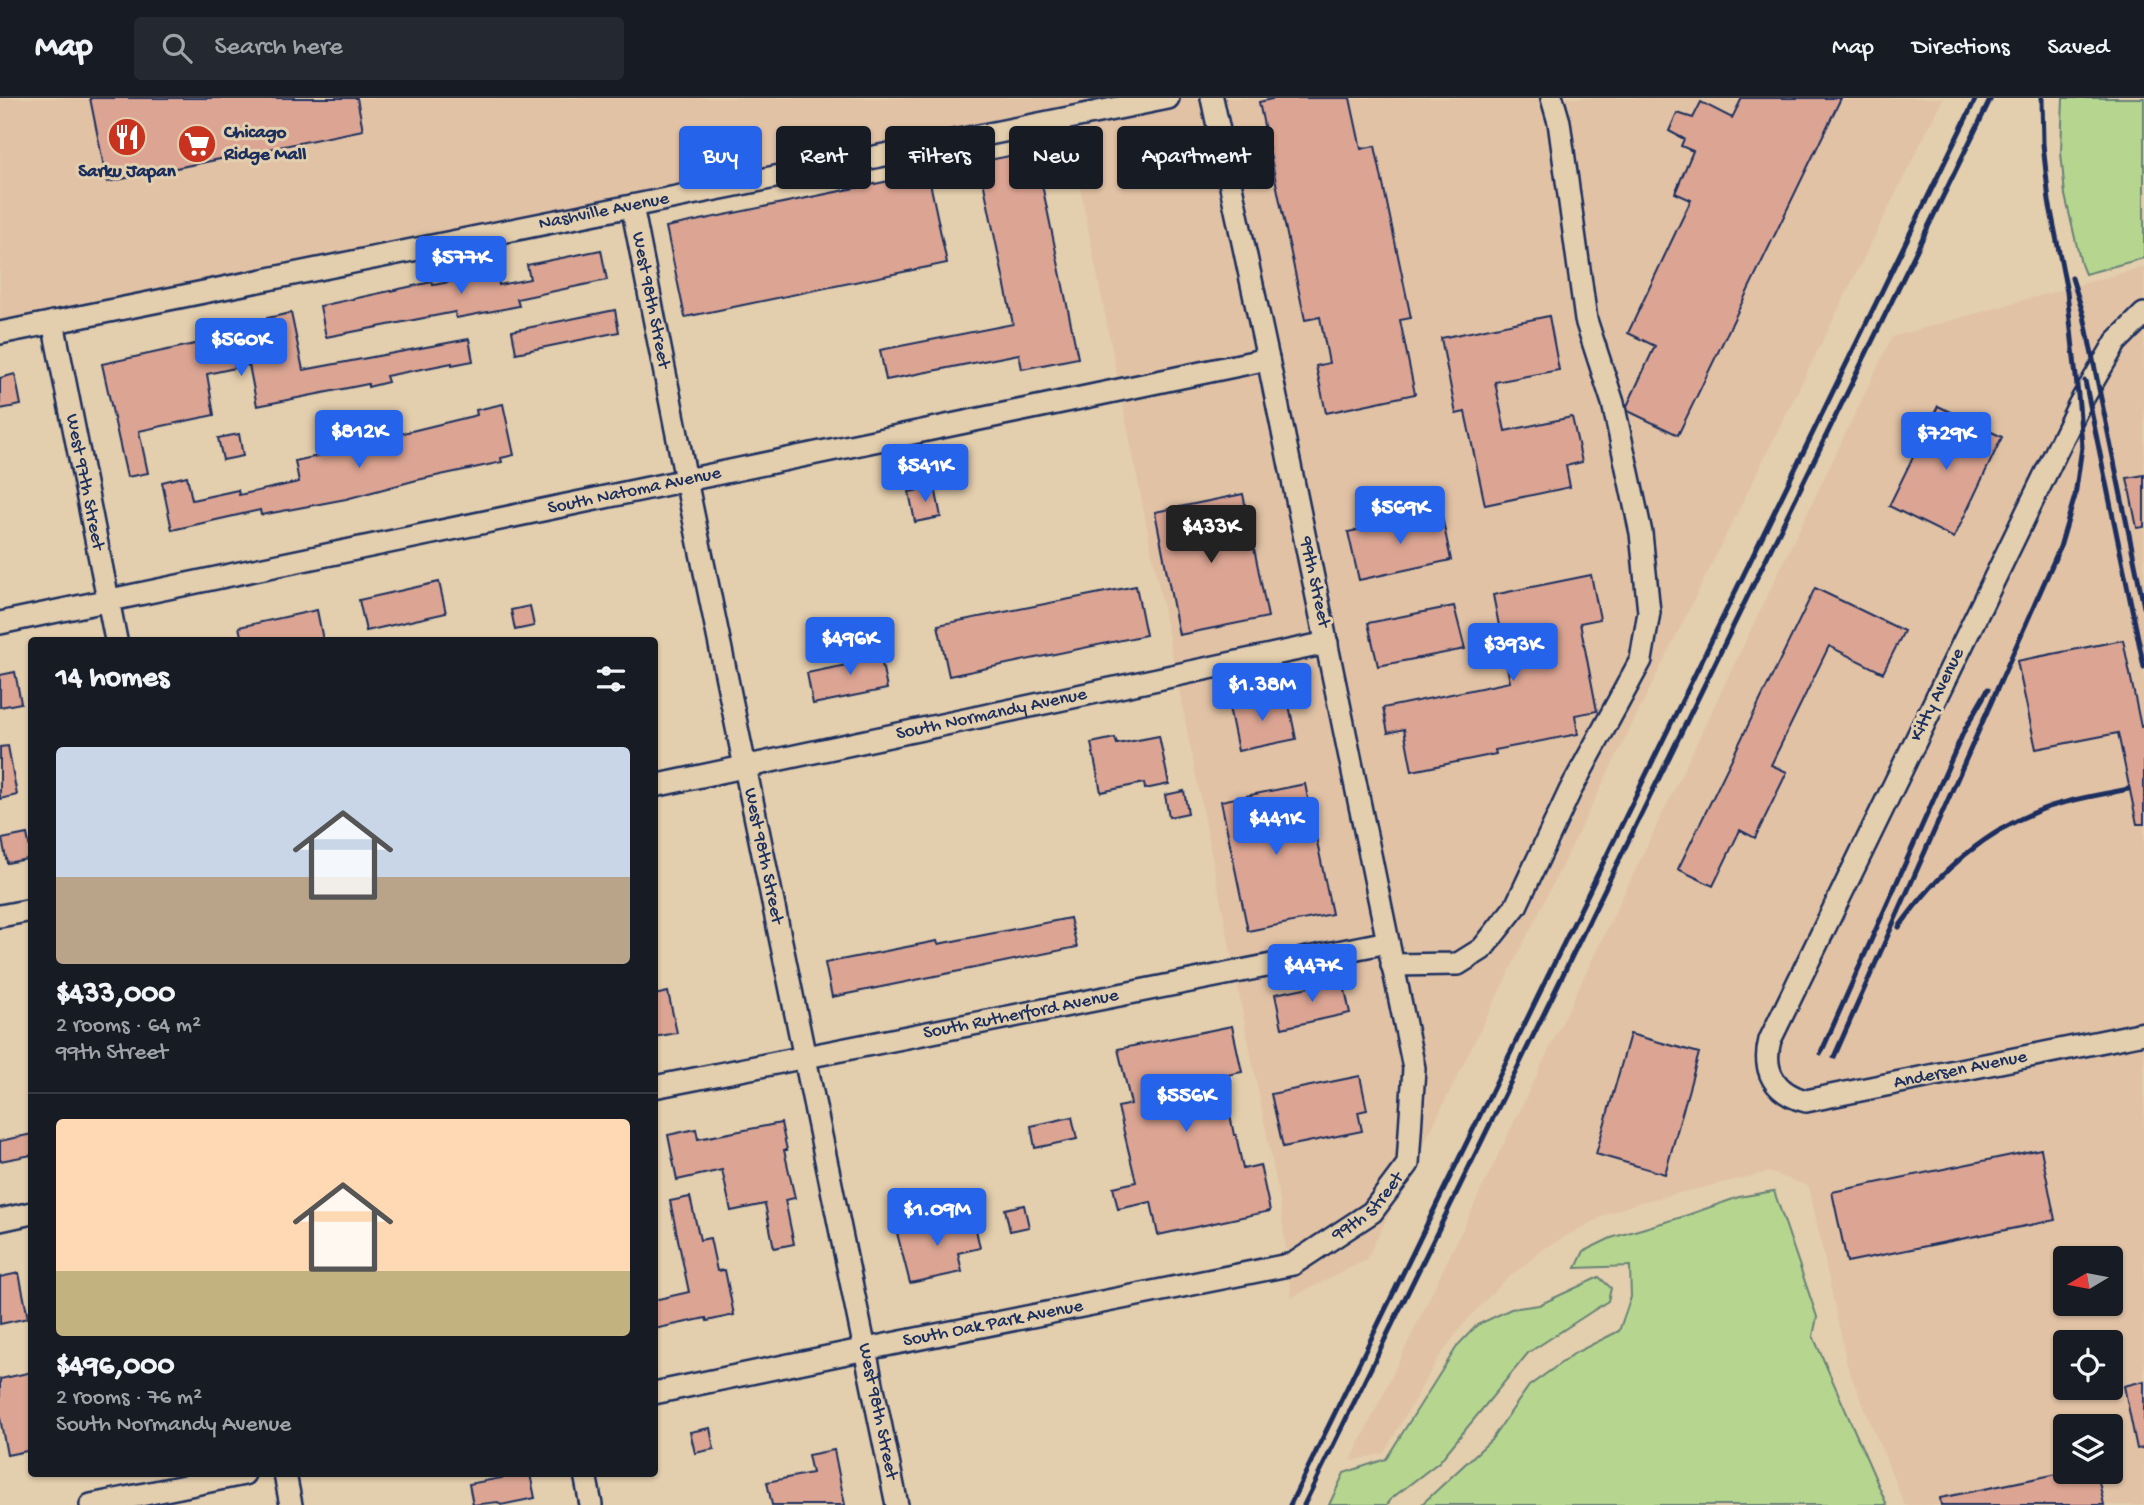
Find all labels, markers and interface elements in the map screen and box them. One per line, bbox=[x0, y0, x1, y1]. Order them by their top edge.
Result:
search box bbox=[134, 17, 624, 80]
text: Map bbox=[35, 29, 92, 67]
icon: search bbox=[158, 29, 196, 67]
text: Search here bbox=[214, 33, 343, 64]
text: Map bbox=[1832, 34, 1874, 63]
text: Directions bbox=[1912, 34, 2010, 63]
text: Saved bbox=[2048, 34, 2109, 63]
restaurant icon: Sarku Japan bbox=[106, 116, 148, 158]
place label: Chicago Ridge Mall bbox=[223, 122, 306, 167]
supermarket icon: Chicago Ridge Mall bbox=[176, 123, 218, 165]
chip: Buy bbox=[679, 126, 762, 189]
chip: Rent bbox=[776, 126, 871, 189]
chip: Filters bbox=[885, 126, 995, 189]
chip: New bbox=[1009, 126, 1103, 189]
chip: Apartment bbox=[1117, 126, 1274, 189]
place label: Sarku Japan bbox=[78, 161, 177, 184]
street label: Nashville Avenue bbox=[537, 187, 671, 236]
street label: West 98th Street bbox=[626, 230, 676, 372]
pin: $577K bbox=[412, 236, 510, 296]
text: $577K bbox=[431, 245, 491, 272]
pin: $560K bbox=[192, 318, 290, 378]
text: $560K bbox=[211, 327, 271, 354]
pin: $812K bbox=[310, 410, 408, 470]
street label: West 97th Street bbox=[60, 412, 110, 554]
pin: $729K bbox=[1897, 412, 1995, 472]
text: $812K bbox=[331, 419, 387, 446]
text: $729K bbox=[1917, 421, 1975, 448]
pin: $541K bbox=[876, 444, 974, 504]
text: $541K bbox=[897, 453, 953, 480]
street label: South Natoma Avenue bbox=[546, 462, 723, 520]
pin: $569K bbox=[1351, 486, 1449, 546]
text: $569K bbox=[1371, 495, 1429, 522]
pin: $433K bbox=[1162, 505, 1260, 565]
text: $433K bbox=[1182, 514, 1240, 541]
street label: 99th Street bbox=[1293, 534, 1335, 632]
pin: $496K bbox=[801, 618, 899, 677]
pin: $393K bbox=[1464, 624, 1562, 683]
text: $496K bbox=[821, 626, 879, 653]
text: $393K bbox=[1484, 632, 1542, 659]
street label: Kitty Avenue bbox=[1906, 644, 1971, 745]
icon: filters bbox=[592, 660, 630, 698]
text: 14 homes bbox=[56, 662, 169, 697]
pin: $1.38M bbox=[1205, 664, 1319, 723]
text: $1.38M bbox=[1228, 672, 1296, 699]
street label: South Normandy Avenue bbox=[894, 683, 1089, 746]
street label: West 98th Street bbox=[738, 786, 789, 928]
icon: home bbox=[280, 792, 406, 918]
pin: $441K bbox=[1227, 798, 1325, 857]
text: $441K bbox=[1249, 806, 1303, 833]
pin: $447K bbox=[1263, 944, 1361, 1004]
text: $447K bbox=[1284, 953, 1340, 980]
text: $433,000 bbox=[56, 978, 175, 1013]
street label: South Rutherford Avenue bbox=[921, 984, 1121, 1045]
text: 2 rooms · 64 m² bbox=[56, 1013, 201, 1040]
text: 99th Street bbox=[56, 1040, 168, 1067]
street label: Andersen Avenue bbox=[1892, 1045, 2029, 1095]
pin: $556K bbox=[1137, 1074, 1235, 1134]
text: $556K bbox=[1157, 1083, 1215, 1110]
icon: home bbox=[280, 1164, 406, 1290]
street label: 99th Street bbox=[1327, 1166, 1411, 1247]
pin: $1.09M bbox=[880, 1188, 994, 1248]
text: $1.09M bbox=[903, 1197, 971, 1224]
north arrow bbox=[2053, 1246, 2123, 1316]
map controls bbox=[2053, 1246, 2123, 1484]
street label: South Oak Park Avenue bbox=[901, 1295, 1085, 1353]
button: locate bbox=[2053, 1330, 2123, 1400]
street label: West 98th Street bbox=[852, 1341, 903, 1483]
text: $496,000 bbox=[56, 1350, 174, 1385]
text: 2 rooms · 76 m² bbox=[56, 1385, 202, 1412]
text: South Normandy Avenue bbox=[56, 1412, 291, 1439]
button: layers bbox=[2053, 1414, 2123, 1484]

